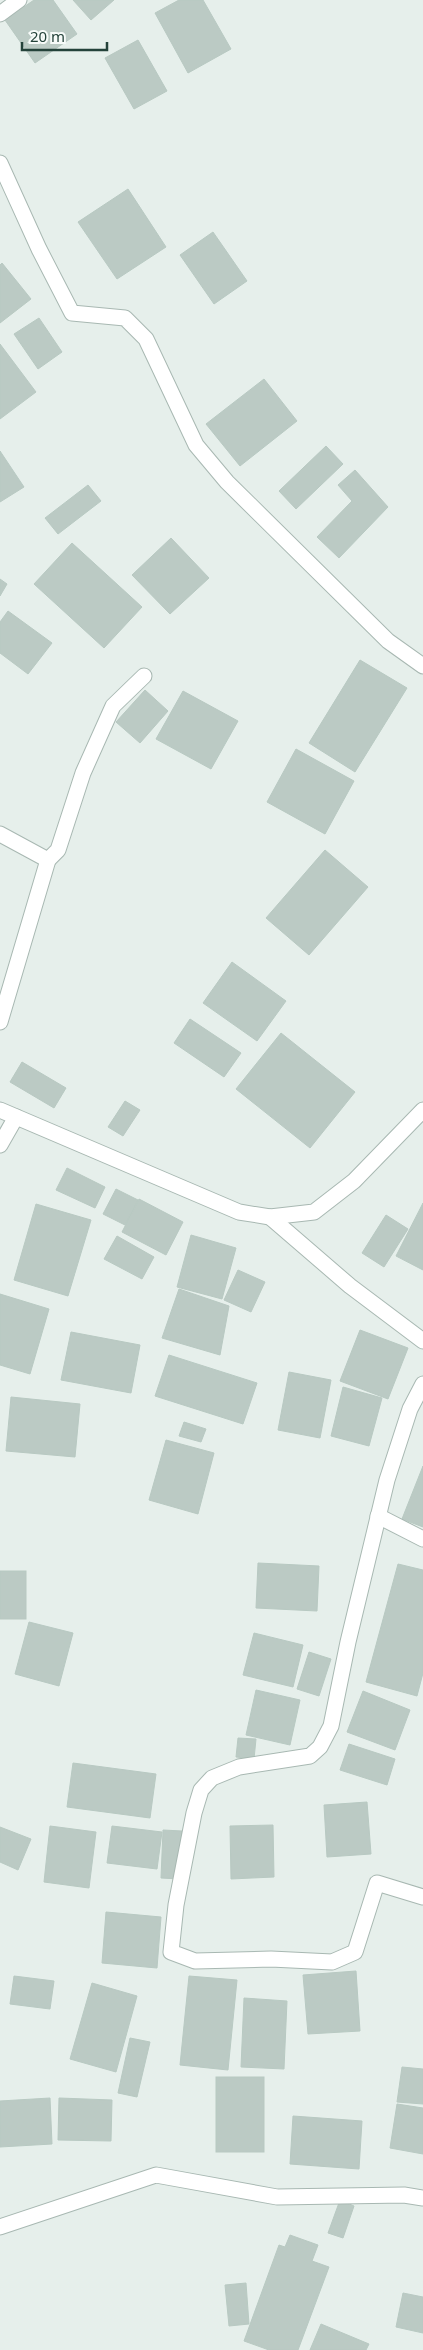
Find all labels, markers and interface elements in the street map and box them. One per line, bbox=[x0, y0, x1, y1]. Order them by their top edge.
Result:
scale bar bbox=[22, 20, 108, 52]
text: 20 m bbox=[30, 26, 65, 46]

